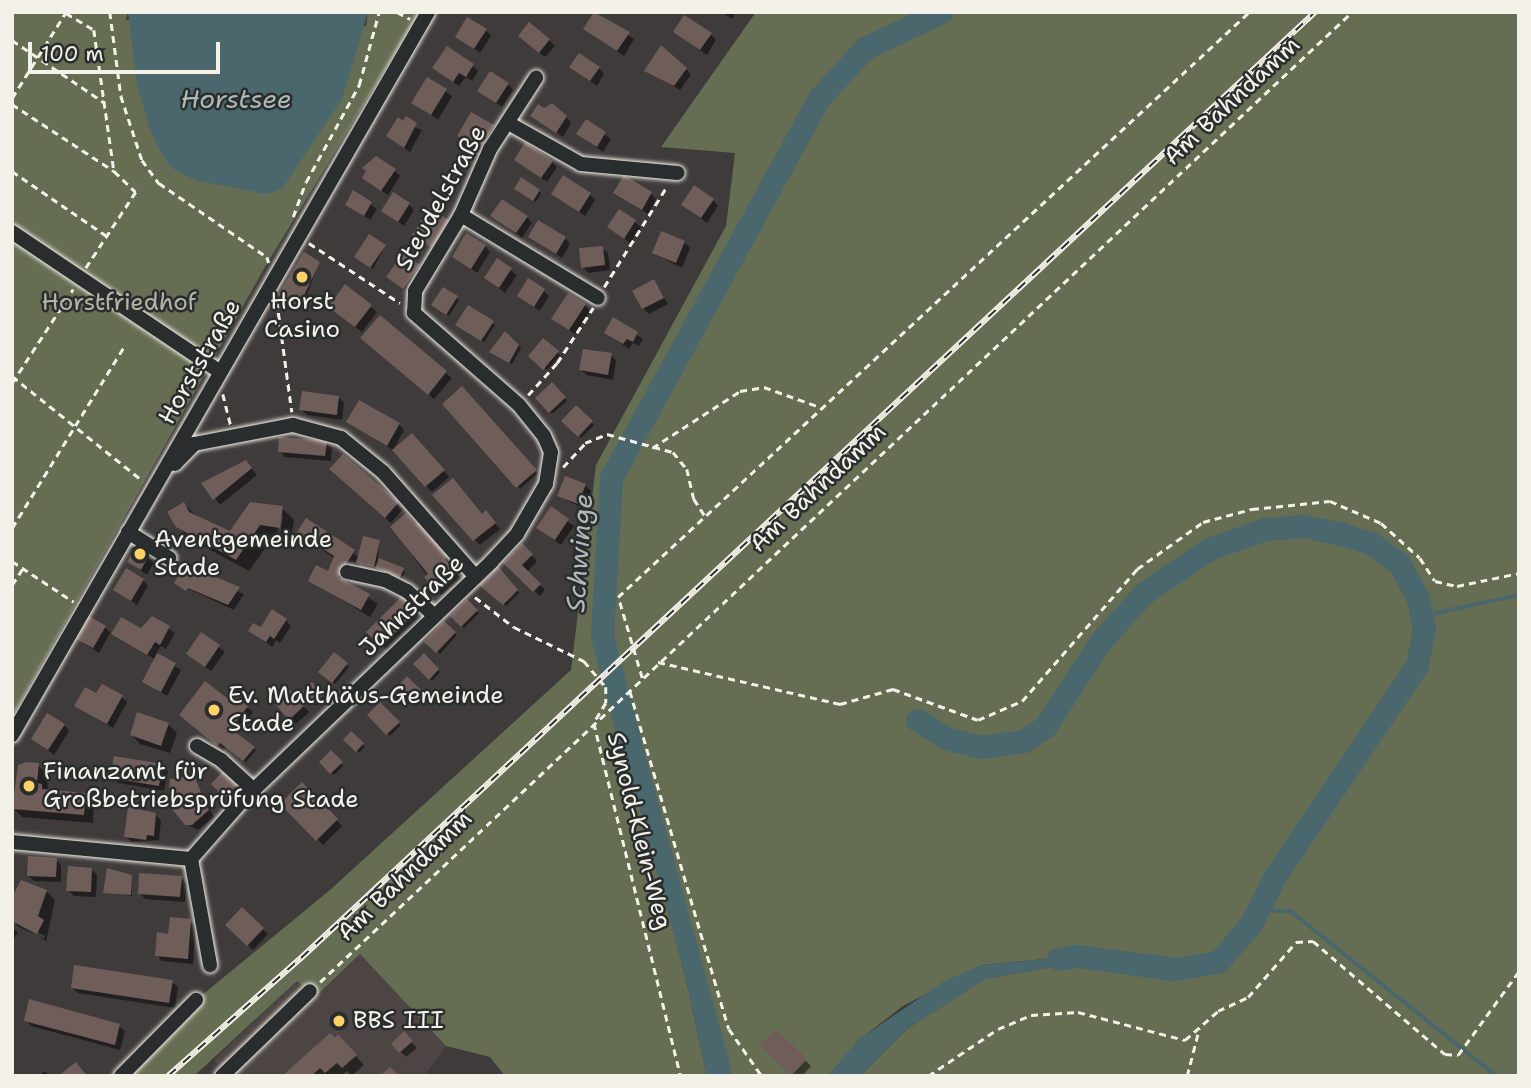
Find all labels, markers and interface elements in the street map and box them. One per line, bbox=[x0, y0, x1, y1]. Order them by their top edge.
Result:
scale bar bbox=[32, 28, 224, 72]
street label: Am Bahndamm bbox=[1158, 31, 1306, 171]
text: 100 m bbox=[41, 40, 104, 68]
water label: Horstsee bbox=[180, 83, 292, 115]
street label: Steudelstraße bbox=[389, 120, 493, 276]
marker: Horst Casino bbox=[294, 269, 310, 285]
place label: Horst Casino bbox=[264, 288, 340, 344]
park label: Horstfriedhof bbox=[41, 289, 197, 317]
street label: Horststraße bbox=[153, 294, 247, 430]
street label: Am Bahndamm bbox=[744, 418, 892, 558]
water label: Schwinge bbox=[559, 493, 599, 613]
place label: Aventgemeinde Stade bbox=[154, 526, 332, 582]
marker: Aventgemeinde Stade bbox=[132, 546, 148, 562]
street label: Jahnstraße bbox=[354, 549, 470, 663]
place label: Ev. Matthäus-Gemeinde Stade bbox=[228, 682, 504, 738]
marker: Ev. Matthäus-Gemeinde Stade bbox=[206, 702, 222, 718]
street label: Synold-Klein-Weg bbox=[601, 729, 677, 933]
place label: Finanzamt für Großbetriebsprüfung Stade bbox=[43, 758, 359, 814]
marker: Finanzamt für Großbetriebsprüfung Stade bbox=[21, 778, 37, 794]
street label: Am Bahndamm bbox=[332, 805, 478, 947]
place label: BBS III bbox=[353, 1007, 444, 1035]
marker: BBS III bbox=[331, 1013, 347, 1029]

